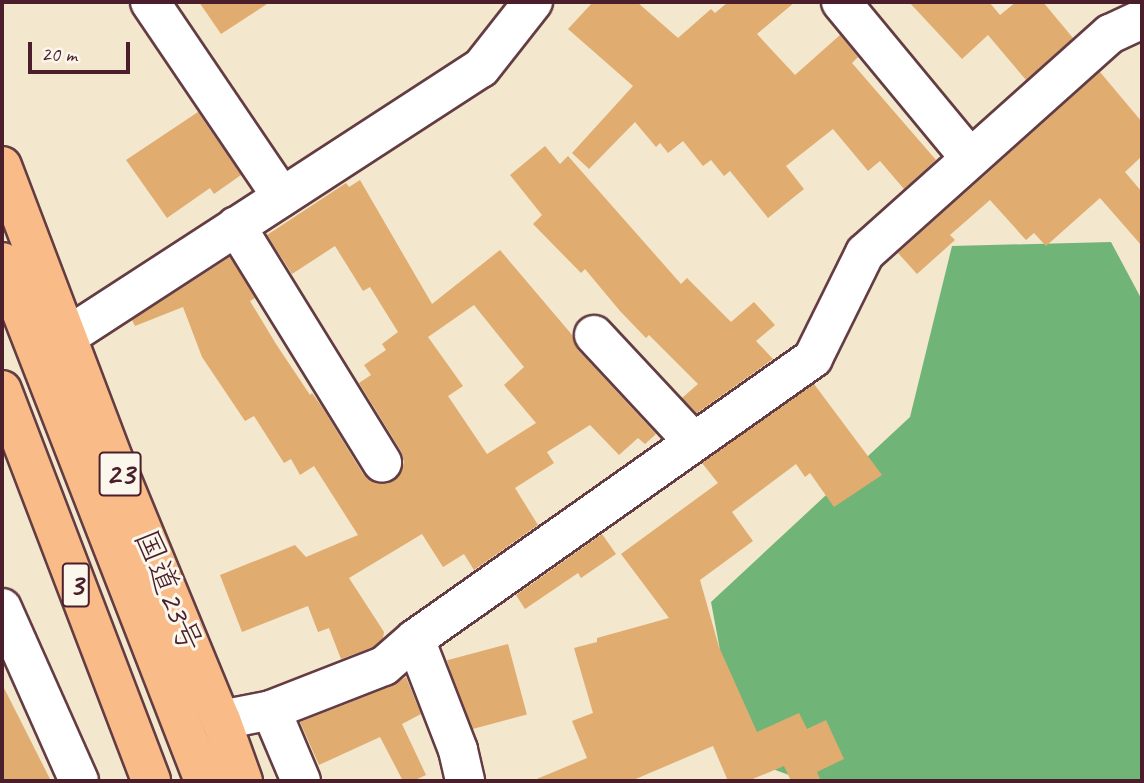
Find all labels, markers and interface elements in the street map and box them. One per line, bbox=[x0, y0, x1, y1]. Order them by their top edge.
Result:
scale bar bbox=[32, 28, 133, 72]
text: 20 m bbox=[41, 41, 77, 67]
road number: 23 bbox=[97, 446, 143, 502]
street label: 国道23号 bbox=[126, 524, 210, 658]
road number: 3 bbox=[60, 556, 92, 614]

